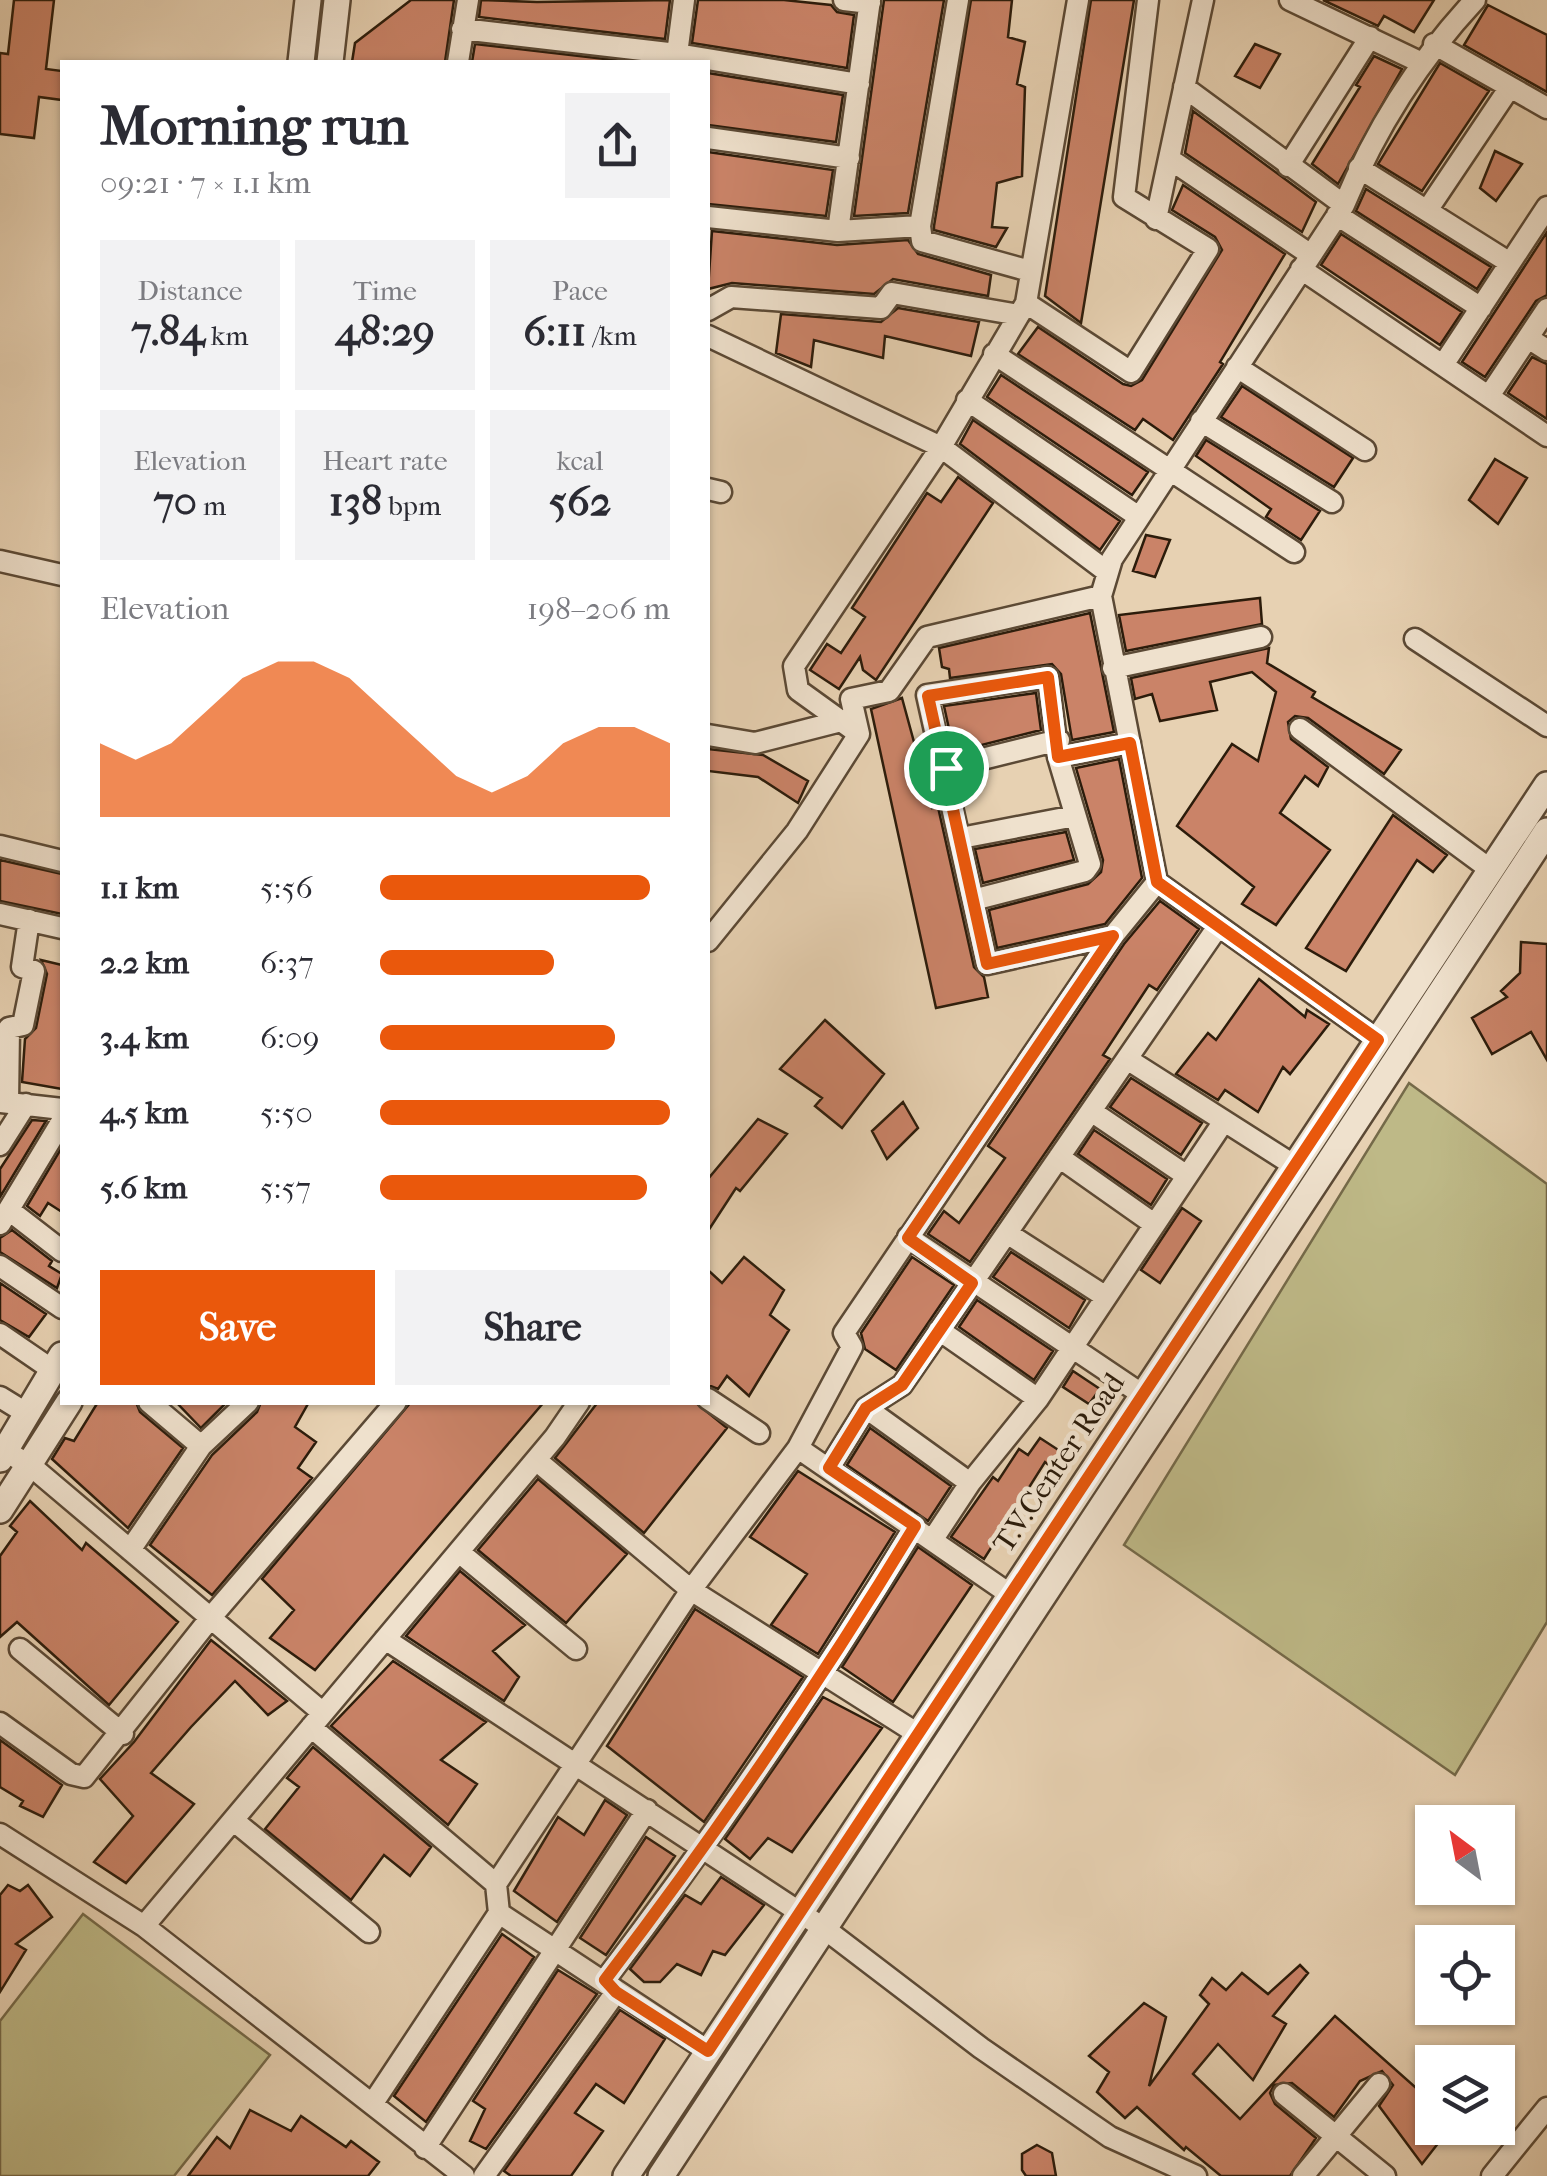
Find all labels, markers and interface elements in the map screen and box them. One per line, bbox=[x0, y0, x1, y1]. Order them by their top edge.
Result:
button: share bbox=[565, 93, 670, 198]
text: Morning run bbox=[100, 94, 408, 158]
text: 09:21 · 7 × 1.1 km bbox=[100, 164, 311, 201]
text: Distance bbox=[137, 274, 243, 307]
text: Time bbox=[353, 274, 417, 307]
text: Pace bbox=[552, 274, 608, 307]
text: 7.84 bbox=[131, 307, 205, 356]
text: 48:29 bbox=[335, 307, 435, 356]
text: 6:11 bbox=[523, 307, 586, 356]
text: km bbox=[205, 319, 249, 352]
text: /km bbox=[586, 319, 637, 352]
text: Elevation bbox=[133, 444, 247, 477]
text: Heart rate bbox=[322, 444, 448, 477]
text: kcal bbox=[556, 444, 604, 477]
text: 70 bbox=[154, 477, 197, 526]
text: 138 bbox=[329, 477, 382, 526]
text: 562 bbox=[549, 477, 611, 526]
text: m bbox=[197, 489, 226, 522]
text: bpm bbox=[382, 489, 441, 522]
text: Elevation bbox=[100, 590, 229, 627]
text: 198–206 m bbox=[527, 590, 670, 627]
pin bbox=[904, 726, 989, 811]
icon: arrive bbox=[919, 741, 974, 796]
text: 1.1 km bbox=[100, 869, 179, 906]
text: 5:56 bbox=[260, 869, 313, 906]
text: 2.2 km bbox=[100, 944, 189, 981]
text: 6:37 bbox=[260, 944, 314, 981]
text: 3.4 km bbox=[100, 1019, 189, 1056]
text: 6:09 bbox=[260, 1019, 320, 1056]
text: 4.5 km bbox=[100, 1094, 188, 1131]
text: 5:50 bbox=[260, 1094, 313, 1131]
text: 5.6 km bbox=[100, 1169, 187, 1206]
text: 5:57 bbox=[260, 1169, 311, 1206]
button: Save bbox=[100, 1270, 375, 1385]
button: Share bbox=[395, 1270, 670, 1385]
street label: T.V.Center Road bbox=[986, 1366, 1132, 1559]
north arrow bbox=[1415, 1805, 1515, 1905]
map controls bbox=[1415, 1805, 1515, 2145]
button: locate bbox=[1415, 1925, 1515, 2025]
button: layers bbox=[1415, 2045, 1515, 2145]

